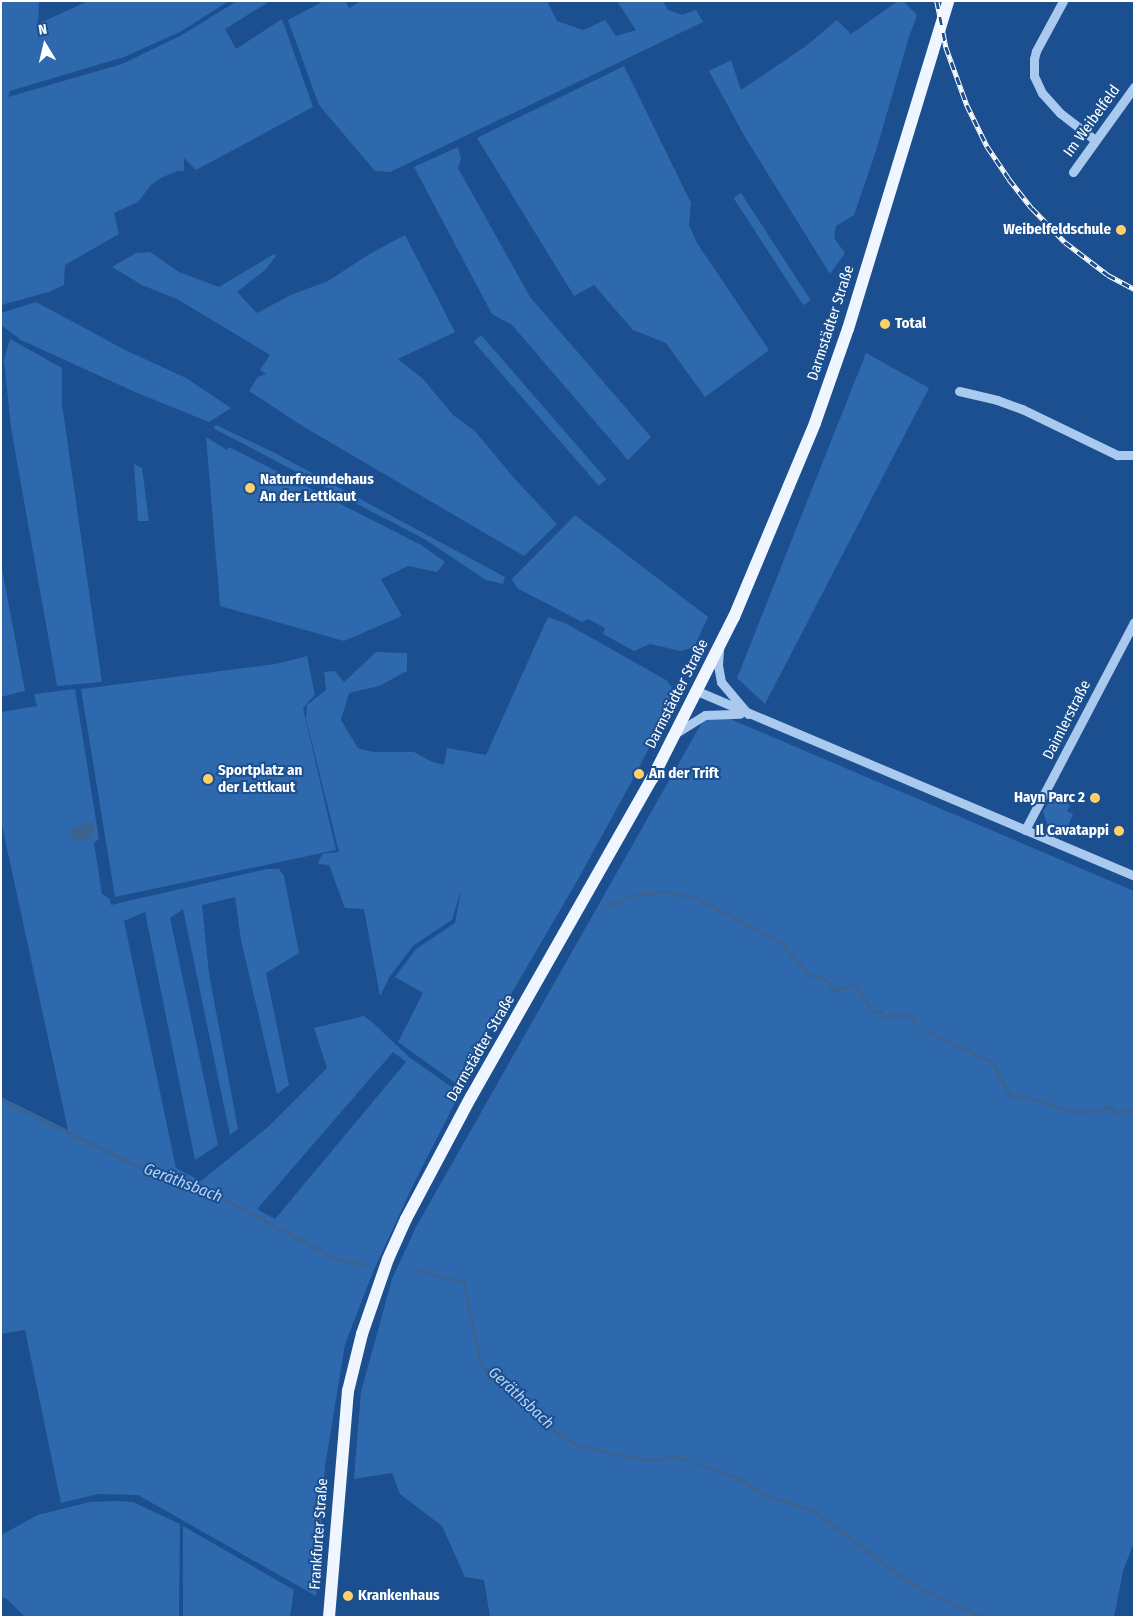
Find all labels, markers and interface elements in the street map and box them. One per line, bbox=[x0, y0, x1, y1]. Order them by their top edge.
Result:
north arrow bbox=[20, 20, 70, 70]
text: N bbox=[37, 21, 48, 39]
street label: Im Weibelfeld bbox=[1060, 82, 1124, 160]
place label: Weibelfeldschule bbox=[1003, 221, 1111, 239]
marker: Weibelfeldschule bbox=[1115, 224, 1127, 236]
street label: Darmstädter Straße bbox=[804, 263, 858, 383]
place label: Total bbox=[895, 315, 926, 333]
marker: Total bbox=[879, 318, 891, 330]
place label: Naturfreundehaus An der Lettkaut bbox=[260, 470, 374, 505]
marker: Naturfreundehaus An der Lettkaut bbox=[244, 482, 256, 494]
street label: Darmstädter Straße bbox=[642, 636, 712, 752]
street label: Daimlerstraße bbox=[1039, 677, 1095, 763]
place label: Sportplatz an der Lettkaut bbox=[218, 761, 302, 796]
place label: An der Trift bbox=[649, 765, 719, 783]
marker: An der Trift bbox=[633, 768, 645, 780]
marker: Sportplatz an der Lettkaut bbox=[202, 773, 214, 785]
place label: Hayn Parc 2 bbox=[1014, 789, 1085, 807]
marker: Hayn Parc 2 bbox=[1089, 792, 1101, 804]
place label: Il Cavatappi bbox=[1036, 822, 1109, 840]
marker: Il Cavatappi bbox=[1113, 825, 1125, 837]
street label: Darmstädter Straße bbox=[443, 992, 519, 1104]
water label: Geräthsbach bbox=[141, 1159, 225, 1207]
water label: Geräthsbach bbox=[484, 1363, 558, 1433]
street label: Frankfurter Straße bbox=[306, 1478, 332, 1590]
place label: Krankenhaus bbox=[358, 1587, 440, 1605]
marker: Krankenhaus bbox=[342, 1590, 354, 1602]

